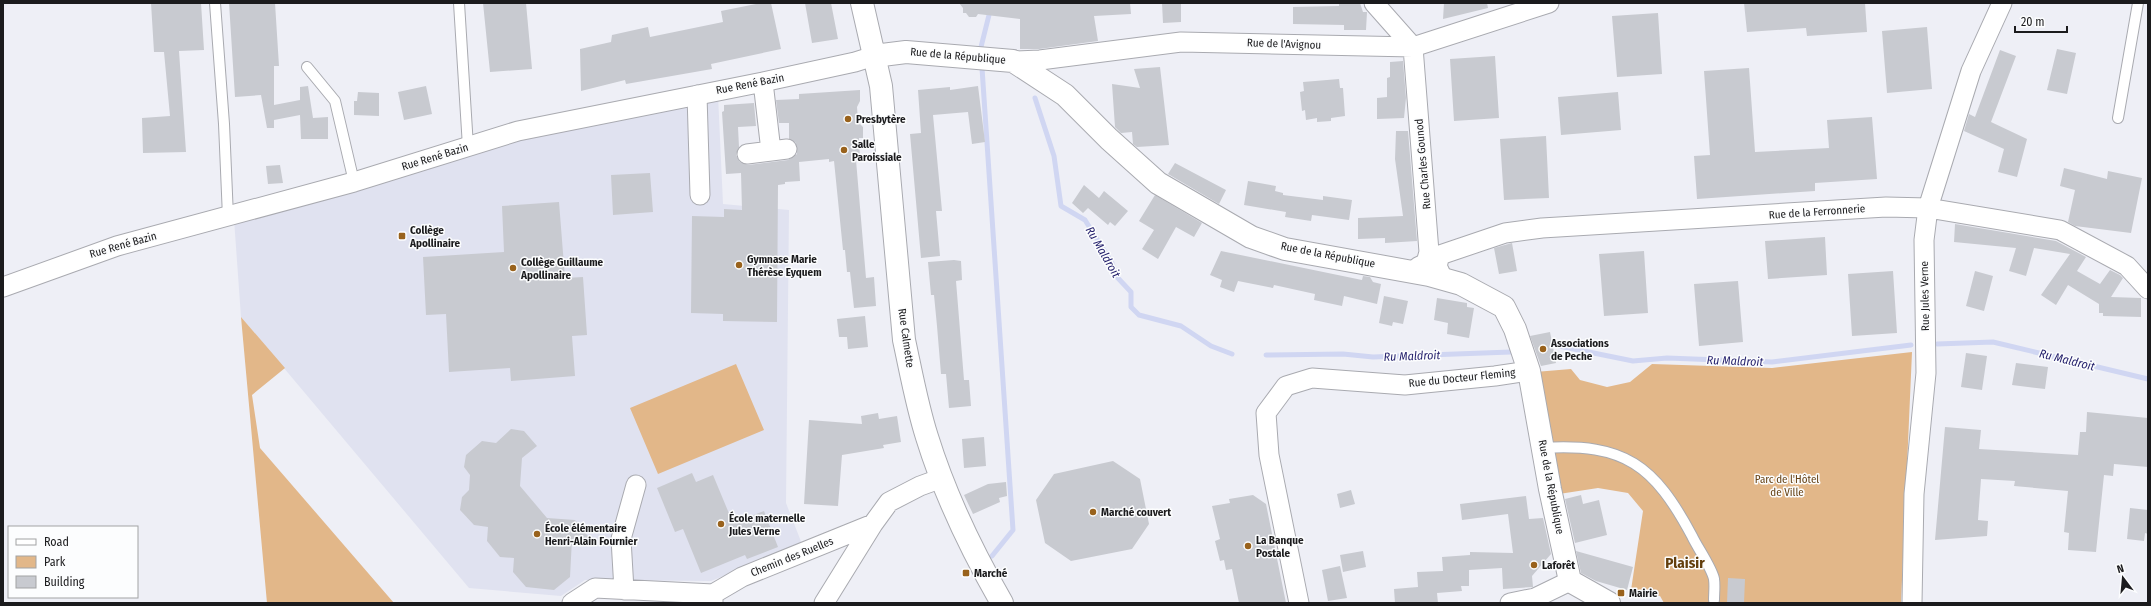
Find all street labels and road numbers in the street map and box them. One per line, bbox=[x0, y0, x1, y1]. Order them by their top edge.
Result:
street label: Rue de l'Avignou bbox=[1247, 36, 1321, 52]
street label: Rue de la République bbox=[910, 45, 1006, 67]
street label: Rue René Bazin bbox=[715, 71, 785, 97]
street label: Rue Charles Gounod bbox=[1413, 118, 1433, 210]
street label: Rue René Bazin bbox=[400, 141, 470, 173]
street label: Rue de la Ferronnerie bbox=[1768, 202, 1866, 222]
street label: Rue René Bazin bbox=[88, 229, 158, 261]
street label: Rue de la République bbox=[1280, 239, 1376, 271]
street label: Rue Jules Verne bbox=[1918, 261, 1932, 331]
street label: Rue Calmette bbox=[895, 307, 917, 369]
street label: Rue du Docteur Fleming bbox=[1408, 366, 1517, 390]
street label: Rue de la République bbox=[1535, 439, 1567, 535]
street label: Chemin des Ruelles bbox=[749, 534, 836, 580]

